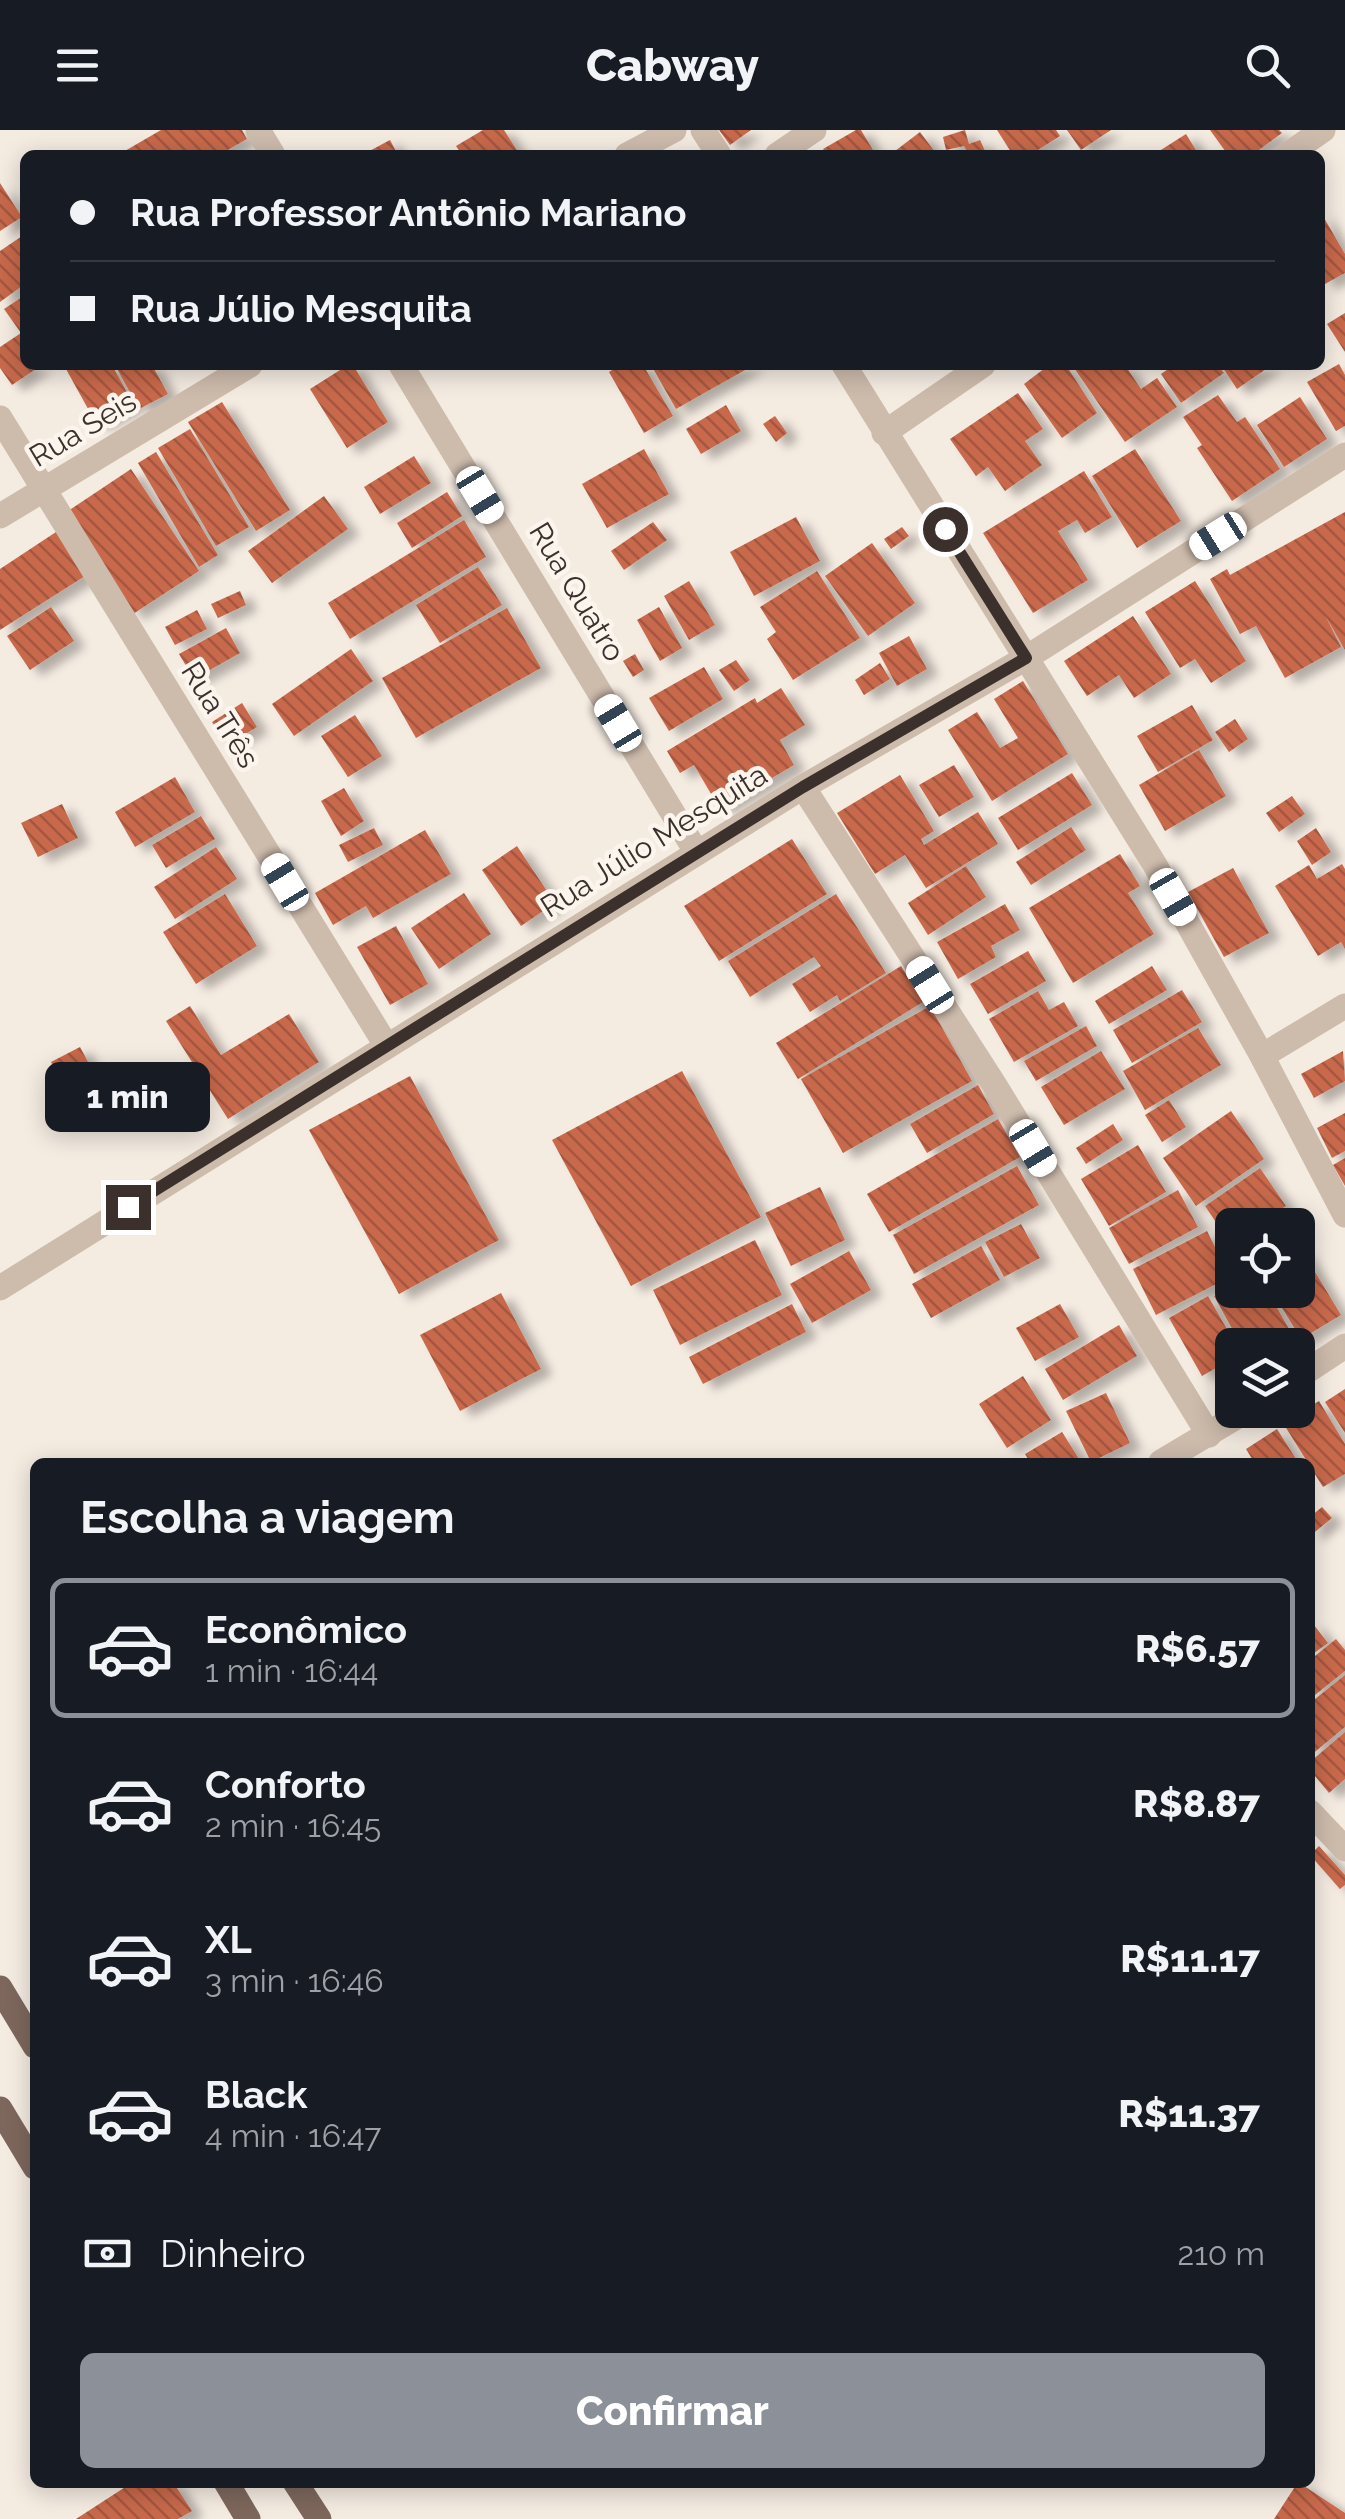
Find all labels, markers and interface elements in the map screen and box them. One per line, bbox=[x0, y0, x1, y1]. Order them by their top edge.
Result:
icon: menu bbox=[50, 38, 105, 93]
icon: search bbox=[1240, 38, 1295, 93]
text: Cabway bbox=[586, 39, 759, 92]
text: Rua Professor Antônio Mariano bbox=[130, 190, 687, 235]
text: Rua Júlio Mesquita bbox=[130, 286, 472, 331]
street label: Rua Seis bbox=[23, 383, 142, 474]
car bbox=[452, 462, 508, 528]
route start bbox=[923, 507, 968, 552]
car bbox=[1185, 507, 1251, 565]
street label: Rua Quatro bbox=[522, 516, 633, 667]
street label: Rua Três bbox=[174, 655, 267, 774]
car bbox=[590, 690, 646, 756]
street label: Rua Júlio Mesquita bbox=[534, 757, 773, 924]
car bbox=[257, 849, 313, 915]
car bbox=[1145, 864, 1201, 930]
car bbox=[901, 952, 959, 1018]
callout: 1 min bbox=[46, 1062, 210, 1132]
text: 1 min bbox=[86, 1078, 169, 1115]
car bbox=[1005, 1115, 1061, 1181]
route end bbox=[106, 1185, 151, 1230]
map controls bbox=[1215, 1208, 1315, 1428]
button: locate bbox=[1215, 1208, 1315, 1308]
button: layers bbox=[1215, 1328, 1315, 1428]
text: Escolha a viagem bbox=[80, 1491, 455, 1544]
icon: car bbox=[85, 1603, 175, 1693]
text: Econômico bbox=[205, 1607, 407, 1652]
text: R$6.57 bbox=[1135, 1626, 1260, 1671]
text: 1 min · 16:44 bbox=[205, 1652, 378, 1689]
icon: car bbox=[85, 1758, 175, 1848]
text: Conforto bbox=[205, 1762, 366, 1807]
text: R$8.87 bbox=[1133, 1781, 1260, 1826]
text: 2 min · 16:45 bbox=[205, 1807, 381, 1844]
icon: car bbox=[85, 1913, 175, 2003]
text: XL bbox=[205, 1917, 252, 1962]
text: R$11.17 bbox=[1120, 1936, 1260, 1981]
text: 3 min · 16:46 bbox=[205, 1962, 383, 1999]
icon: car bbox=[85, 2068, 175, 2158]
text: Black bbox=[205, 2072, 307, 2117]
text: R$11.37 bbox=[1118, 2091, 1260, 2136]
text: 4 min · 16:47 bbox=[205, 2117, 381, 2154]
icon: cash bbox=[80, 2226, 135, 2281]
text: Dinheiro bbox=[160, 2231, 306, 2276]
text: 210 m bbox=[1177, 2235, 1265, 2272]
button: Confirmar bbox=[80, 2353, 1265, 2468]

